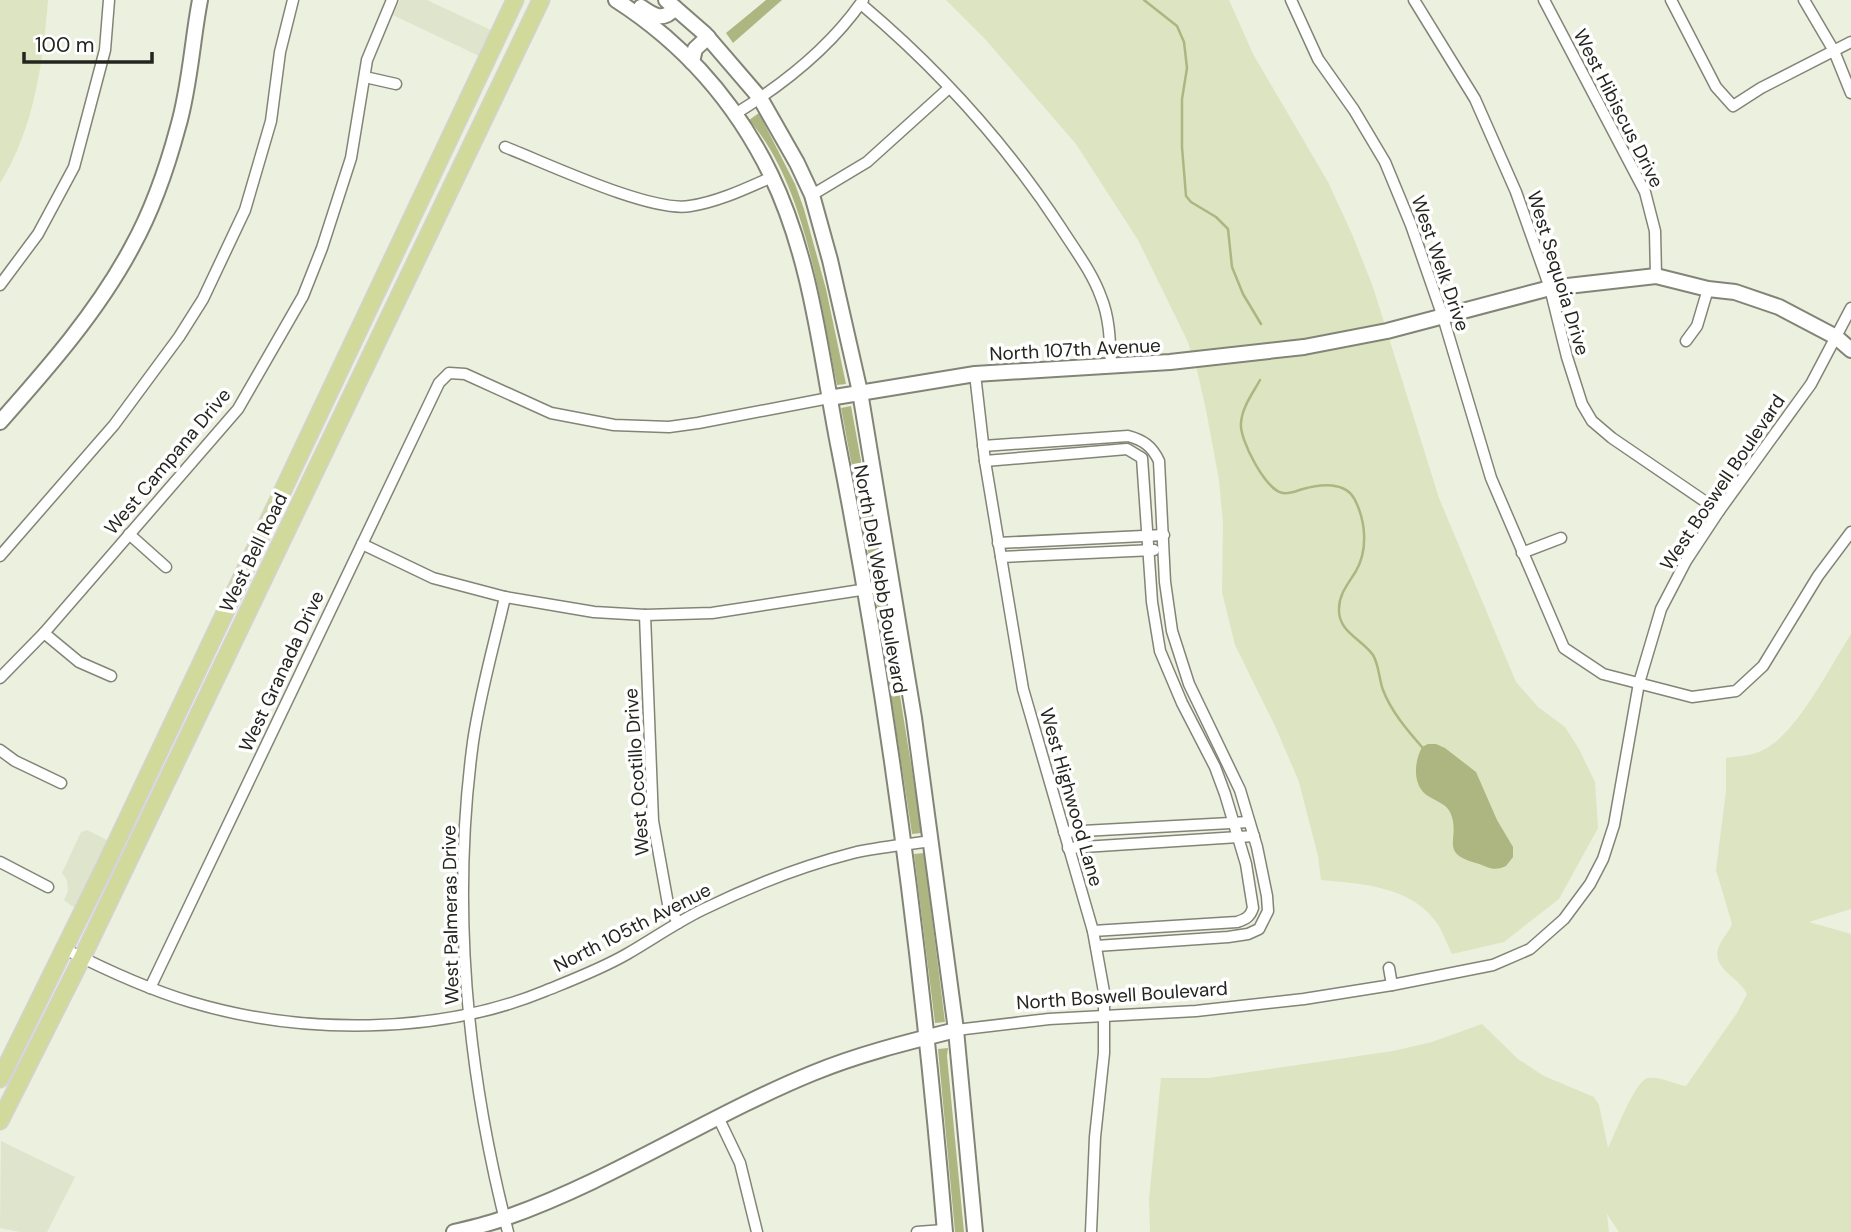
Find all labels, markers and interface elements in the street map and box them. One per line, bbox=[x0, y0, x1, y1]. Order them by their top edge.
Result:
scale bar bbox=[24, 21, 152, 65]
street label: West Hibiscus Drive bbox=[1568, 25, 1669, 192]
text: 100 m bbox=[35, 31, 95, 59]
street label: West Sequoia Drive bbox=[1522, 188, 1595, 358]
street label: West Welk Drive bbox=[1406, 192, 1475, 334]
street label: North 107th Avenue bbox=[989, 333, 1161, 366]
street label: West Campana Drive bbox=[99, 383, 236, 540]
street label: West Boswell Boulevard bbox=[1654, 390, 1791, 575]
street label: North Del Webb Boulevard bbox=[848, 463, 913, 695]
street label: West Bell Road bbox=[214, 488, 293, 616]
street label: West Granada Drive bbox=[233, 587, 330, 756]
street label: West Ocotillo Drive bbox=[618, 687, 655, 857]
street label: West Highwood Lane bbox=[1034, 705, 1109, 889]
street label: West Palmeras Drive bbox=[436, 825, 465, 1005]
street label: North 105th Avenue bbox=[549, 877, 715, 978]
street label: North Boswell Boulevard bbox=[1015, 976, 1229, 1015]

